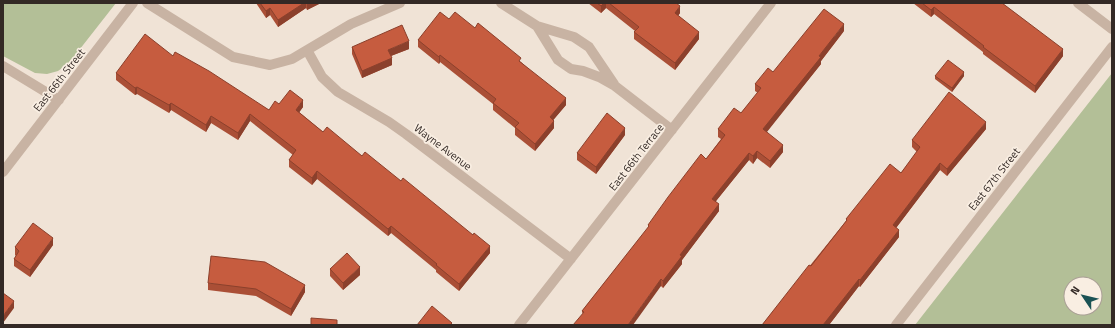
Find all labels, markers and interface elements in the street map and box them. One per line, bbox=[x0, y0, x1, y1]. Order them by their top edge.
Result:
street label: East 66th Street bbox=[29, 45, 89, 115]
street label: Wayne Avenue bbox=[411, 120, 476, 174]
street label: East 66th Terrace bbox=[605, 120, 668, 194]
street label: East 67th Street bbox=[964, 144, 1024, 214]
north arrow bbox=[1063, 276, 1103, 316]
text: N bbox=[1066, 283, 1084, 298]

